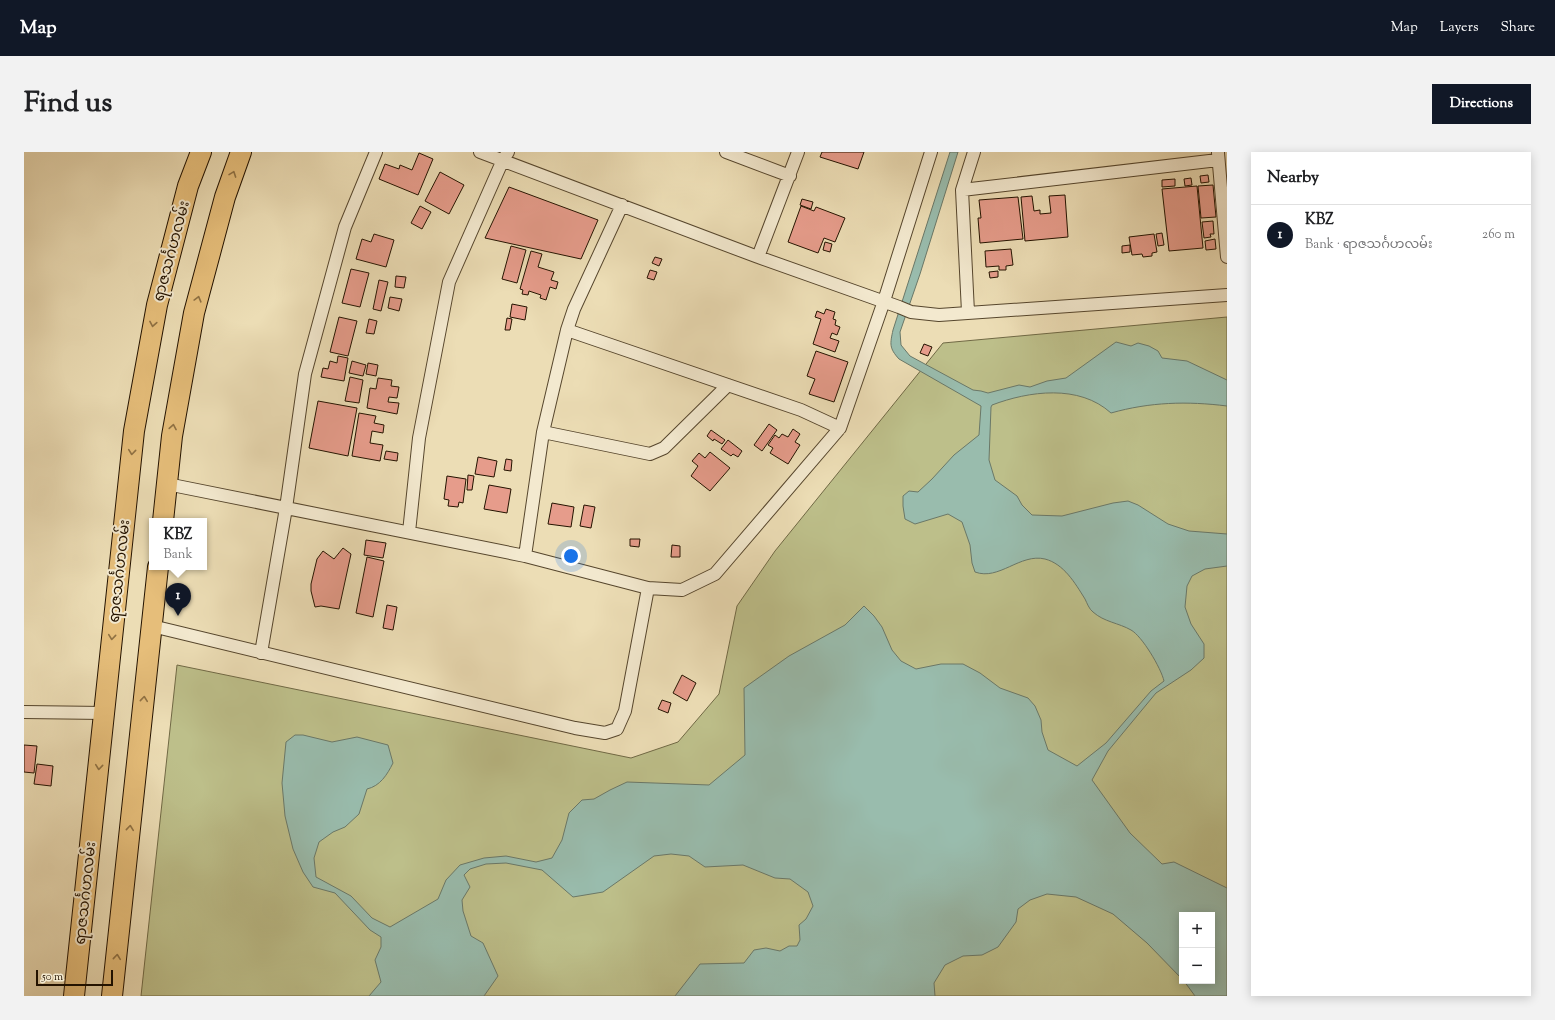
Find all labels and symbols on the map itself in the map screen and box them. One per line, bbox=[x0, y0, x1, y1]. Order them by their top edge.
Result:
one-way arrow bbox=[229, 171, 237, 178]
street label: ရာဇသင်္ဂဟလမ်း bbox=[148, 198, 196, 304]
one-way arrow bbox=[193, 296, 201, 302]
one-way arrow bbox=[150, 321, 158, 327]
one-way arrow bbox=[169, 424, 177, 430]
one-way arrow bbox=[128, 449, 137, 456]
street label: ရာဇသင်္ဂဟလမ်း bbox=[104, 519, 136, 624]
your location bbox=[561, 546, 581, 566]
pin: 1 bbox=[165, 583, 191, 616]
one-way arrow bbox=[108, 634, 117, 640]
one-way arrow bbox=[139, 696, 148, 702]
one-way arrow bbox=[94, 764, 103, 770]
one-way arrow bbox=[126, 825, 135, 831]
street label: ရာဇသင်္ဂဟလမ်း bbox=[70, 841, 102, 946]
one-way arrow bbox=[112, 954, 121, 960]
scale bar bbox=[36, 968, 113, 987]

